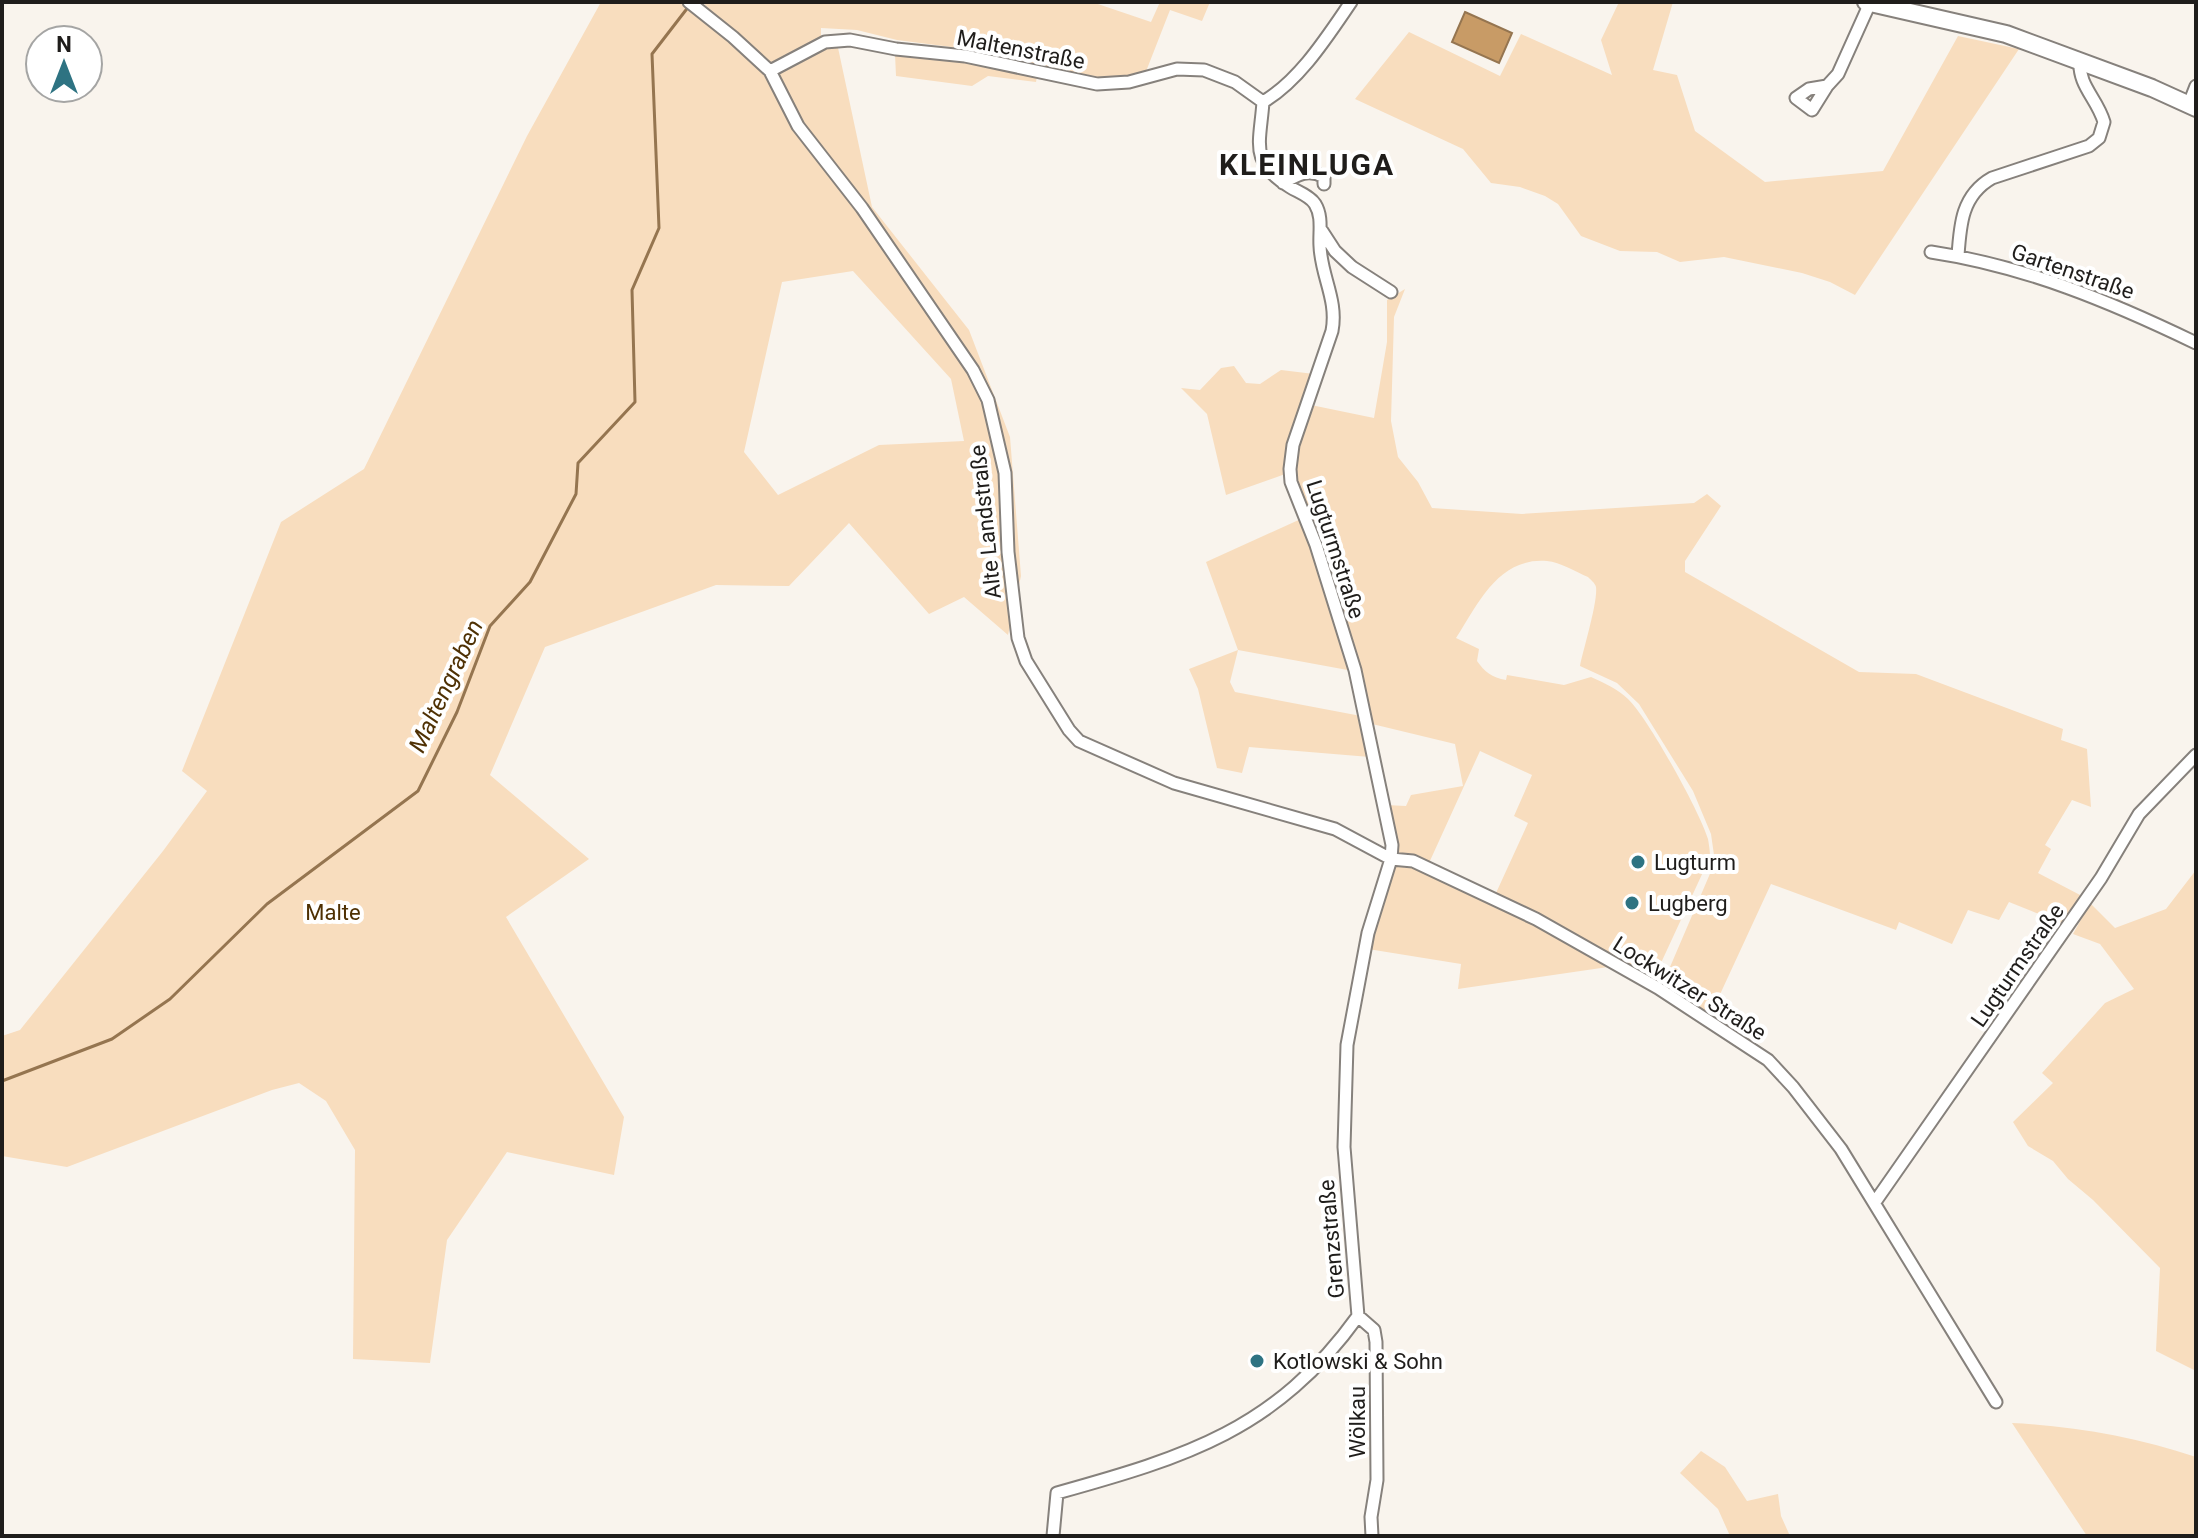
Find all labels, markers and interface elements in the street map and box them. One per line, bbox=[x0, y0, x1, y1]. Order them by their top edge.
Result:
north arrow bbox=[24, 24, 104, 104]
street label: Maltenstraße bbox=[955, 25, 1087, 74]
text: N bbox=[56, 32, 72, 57]
district label: KLEINLUGA bbox=[1219, 147, 1395, 182]
street label: Gartenstraße bbox=[2008, 239, 2138, 304]
street label: Alte Landstraße bbox=[965, 444, 1006, 600]
street label: Lugturmstraße bbox=[1301, 477, 1370, 622]
water label: Maltengraben bbox=[403, 615, 489, 757]
place label: Lugturm bbox=[1654, 850, 1736, 875]
marker: Lugturm bbox=[1629, 853, 1647, 871]
place label: Lugberg bbox=[1648, 891, 1727, 916]
marker: Lugberg bbox=[1623, 894, 1641, 912]
street label: Lugturmstraße bbox=[1966, 899, 2069, 1032]
park label: Malte bbox=[305, 900, 361, 925]
street label: Lockwitzer Straße bbox=[1609, 931, 1771, 1046]
street label: Grenzstraße bbox=[1314, 1178, 1349, 1299]
place label: Kotlowski & Sohn bbox=[1273, 1349, 1443, 1374]
marker: Kotlowski & Sohn bbox=[1248, 1352, 1266, 1370]
street label: Wölkau bbox=[1345, 1386, 1370, 1458]

